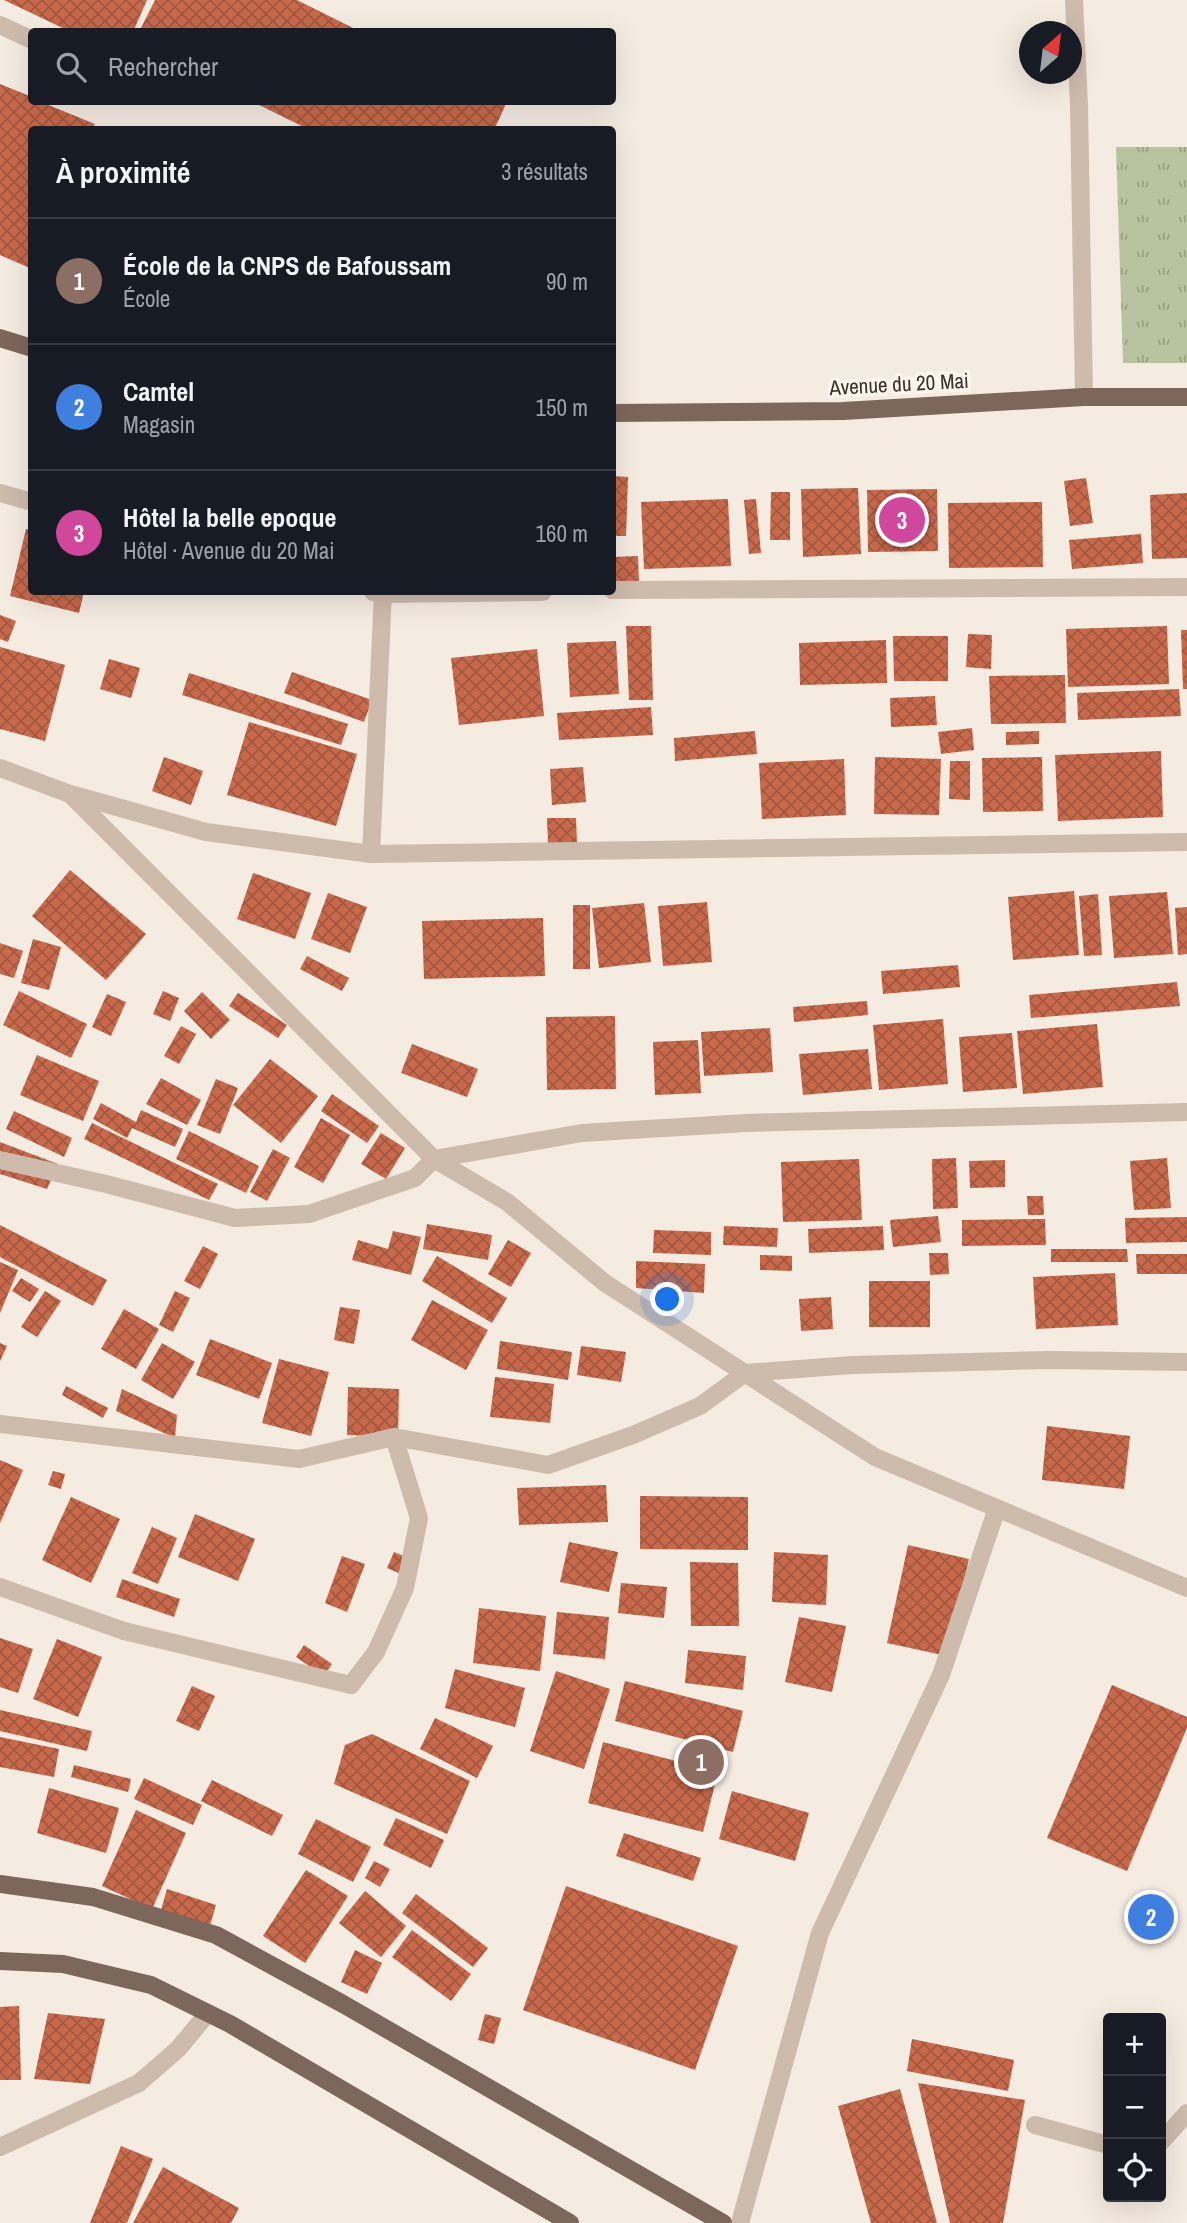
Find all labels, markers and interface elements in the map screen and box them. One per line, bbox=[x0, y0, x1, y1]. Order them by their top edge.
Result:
north arrow bbox=[1019, 21, 1082, 84]
search box bbox=[28, 28, 616, 105]
icon: search bbox=[52, 48, 90, 86]
text: Rechercher bbox=[108, 49, 218, 84]
text: À proximité bbox=[56, 152, 190, 192]
text: 3 résultats bbox=[501, 156, 588, 187]
text: École de la CNPS de Bafoussam bbox=[123, 248, 451, 283]
text: 1 bbox=[74, 266, 84, 297]
text: 90 m bbox=[546, 266, 588, 297]
text: École bbox=[123, 283, 170, 314]
street label: Avenue du 20 Mai bbox=[828, 366, 969, 402]
text: Camtel bbox=[123, 374, 194, 409]
text: 2 bbox=[74, 392, 84, 423]
text: 150 m bbox=[536, 392, 588, 423]
text: Magasin bbox=[123, 409, 195, 440]
pin: 3 bbox=[879, 494, 925, 546]
text: Hôtel la belle epoque bbox=[123, 500, 336, 535]
text: 3 bbox=[74, 518, 84, 549]
text: 160 m bbox=[536, 518, 588, 549]
text: Hôtel · Avenue du 20 Mai bbox=[123, 535, 335, 566]
your location bbox=[650, 1282, 684, 1316]
pin: 1 bbox=[678, 1736, 724, 1788]
pin: 2 bbox=[1128, 1891, 1174, 1943]
map controls bbox=[1103, 2013, 1166, 2202]
button: + bbox=[1103, 2013, 1166, 2076]
button: − bbox=[1103, 2076, 1166, 2139]
button: locate bbox=[1103, 2139, 1166, 2202]

